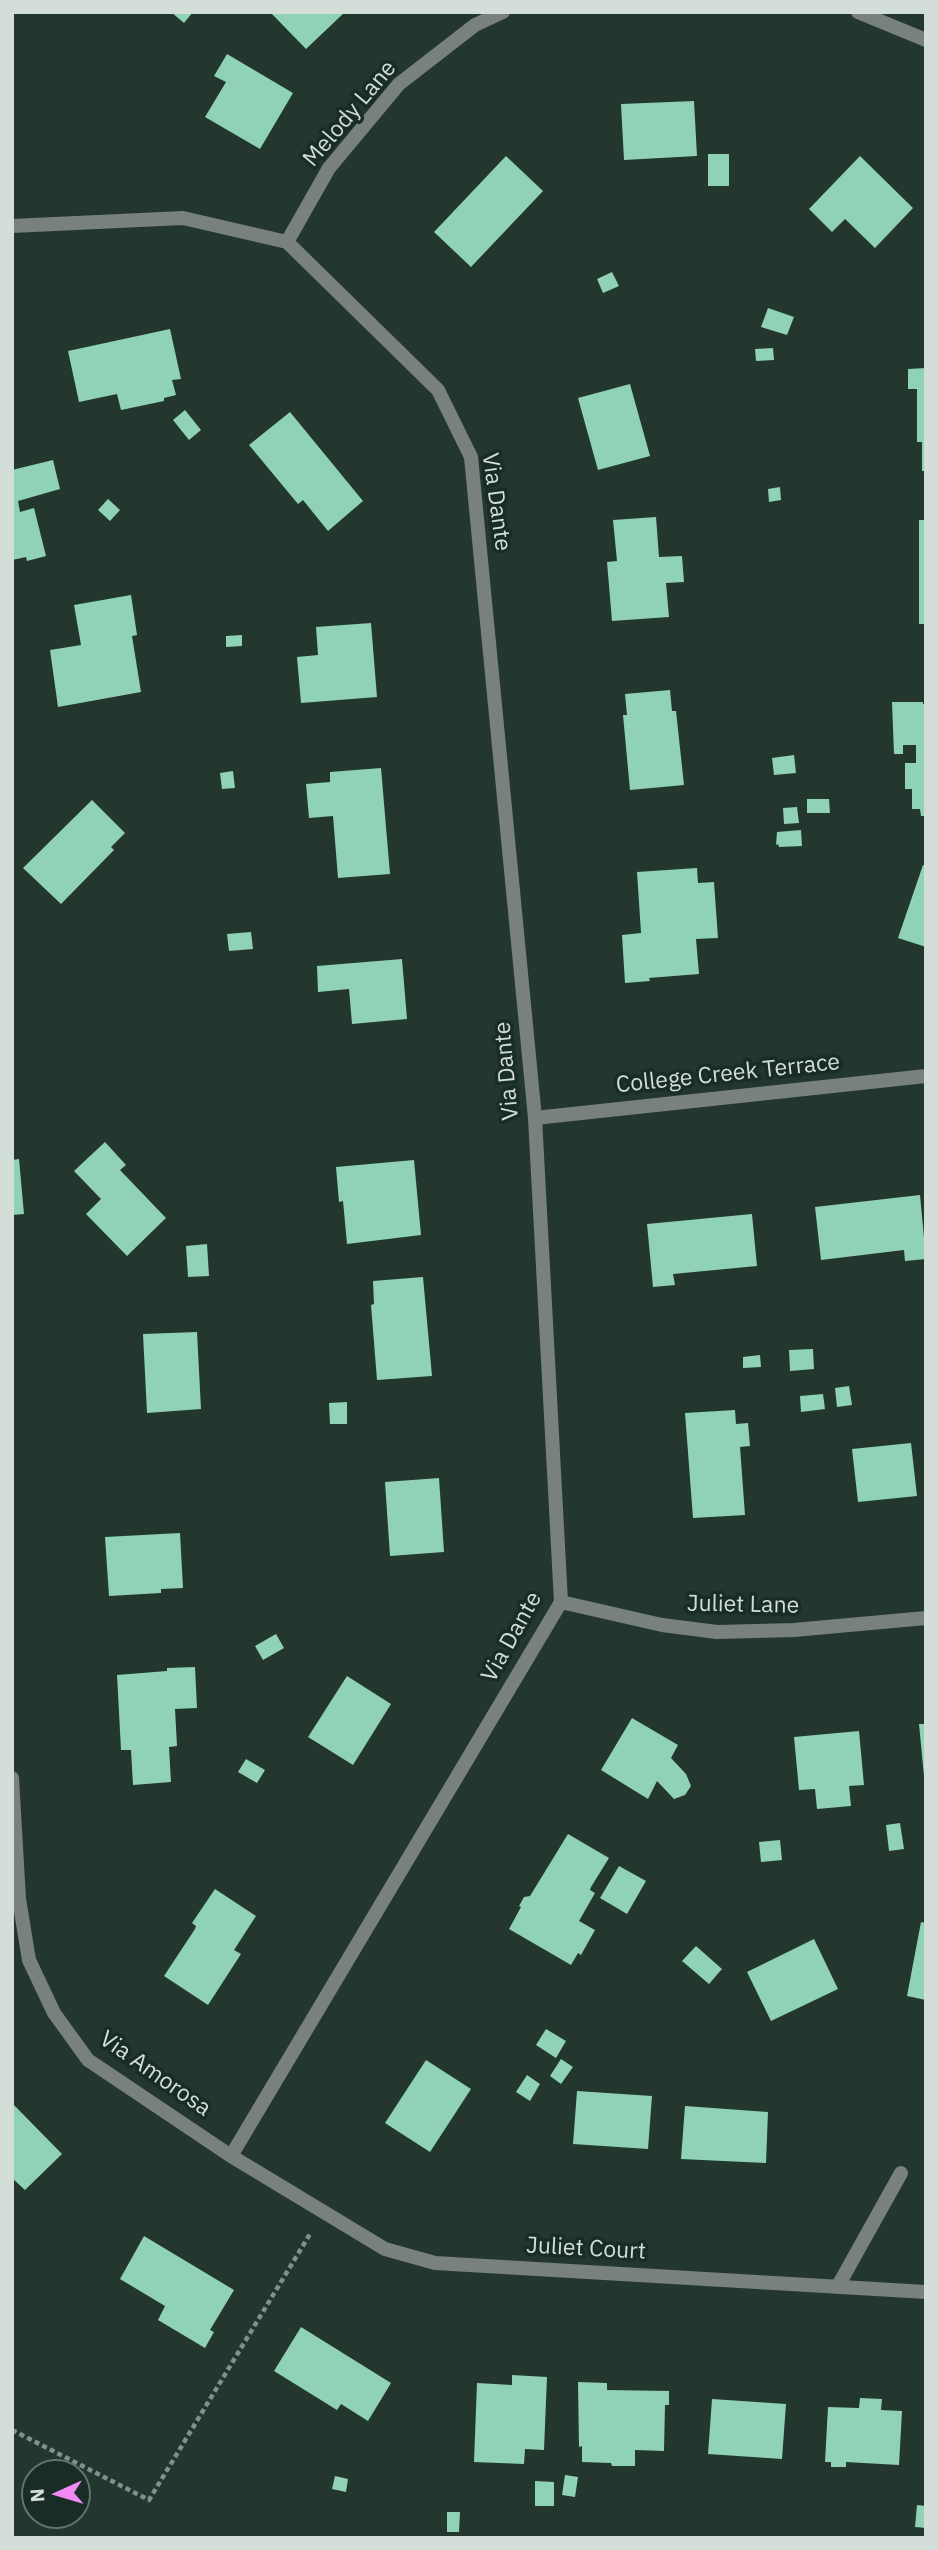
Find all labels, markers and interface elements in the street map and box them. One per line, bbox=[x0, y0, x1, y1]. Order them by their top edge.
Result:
street label: Melody Lane bbox=[298, 55, 402, 173]
street label: Via Dante bbox=[475, 451, 517, 553]
street label: Via Dante bbox=[489, 1021, 525, 1121]
street label: College Creek Terrace bbox=[615, 1049, 841, 1099]
street label: Via Dante bbox=[476, 1587, 548, 1687]
street label: Juliet Lane bbox=[687, 1590, 799, 1620]
street label: Via Amorosa bbox=[94, 2025, 216, 2123]
street label: Juliet Court bbox=[525, 2232, 647, 2266]
north arrow bbox=[21, 2459, 91, 2529]
text: N bbox=[25, 2488, 49, 2503]

